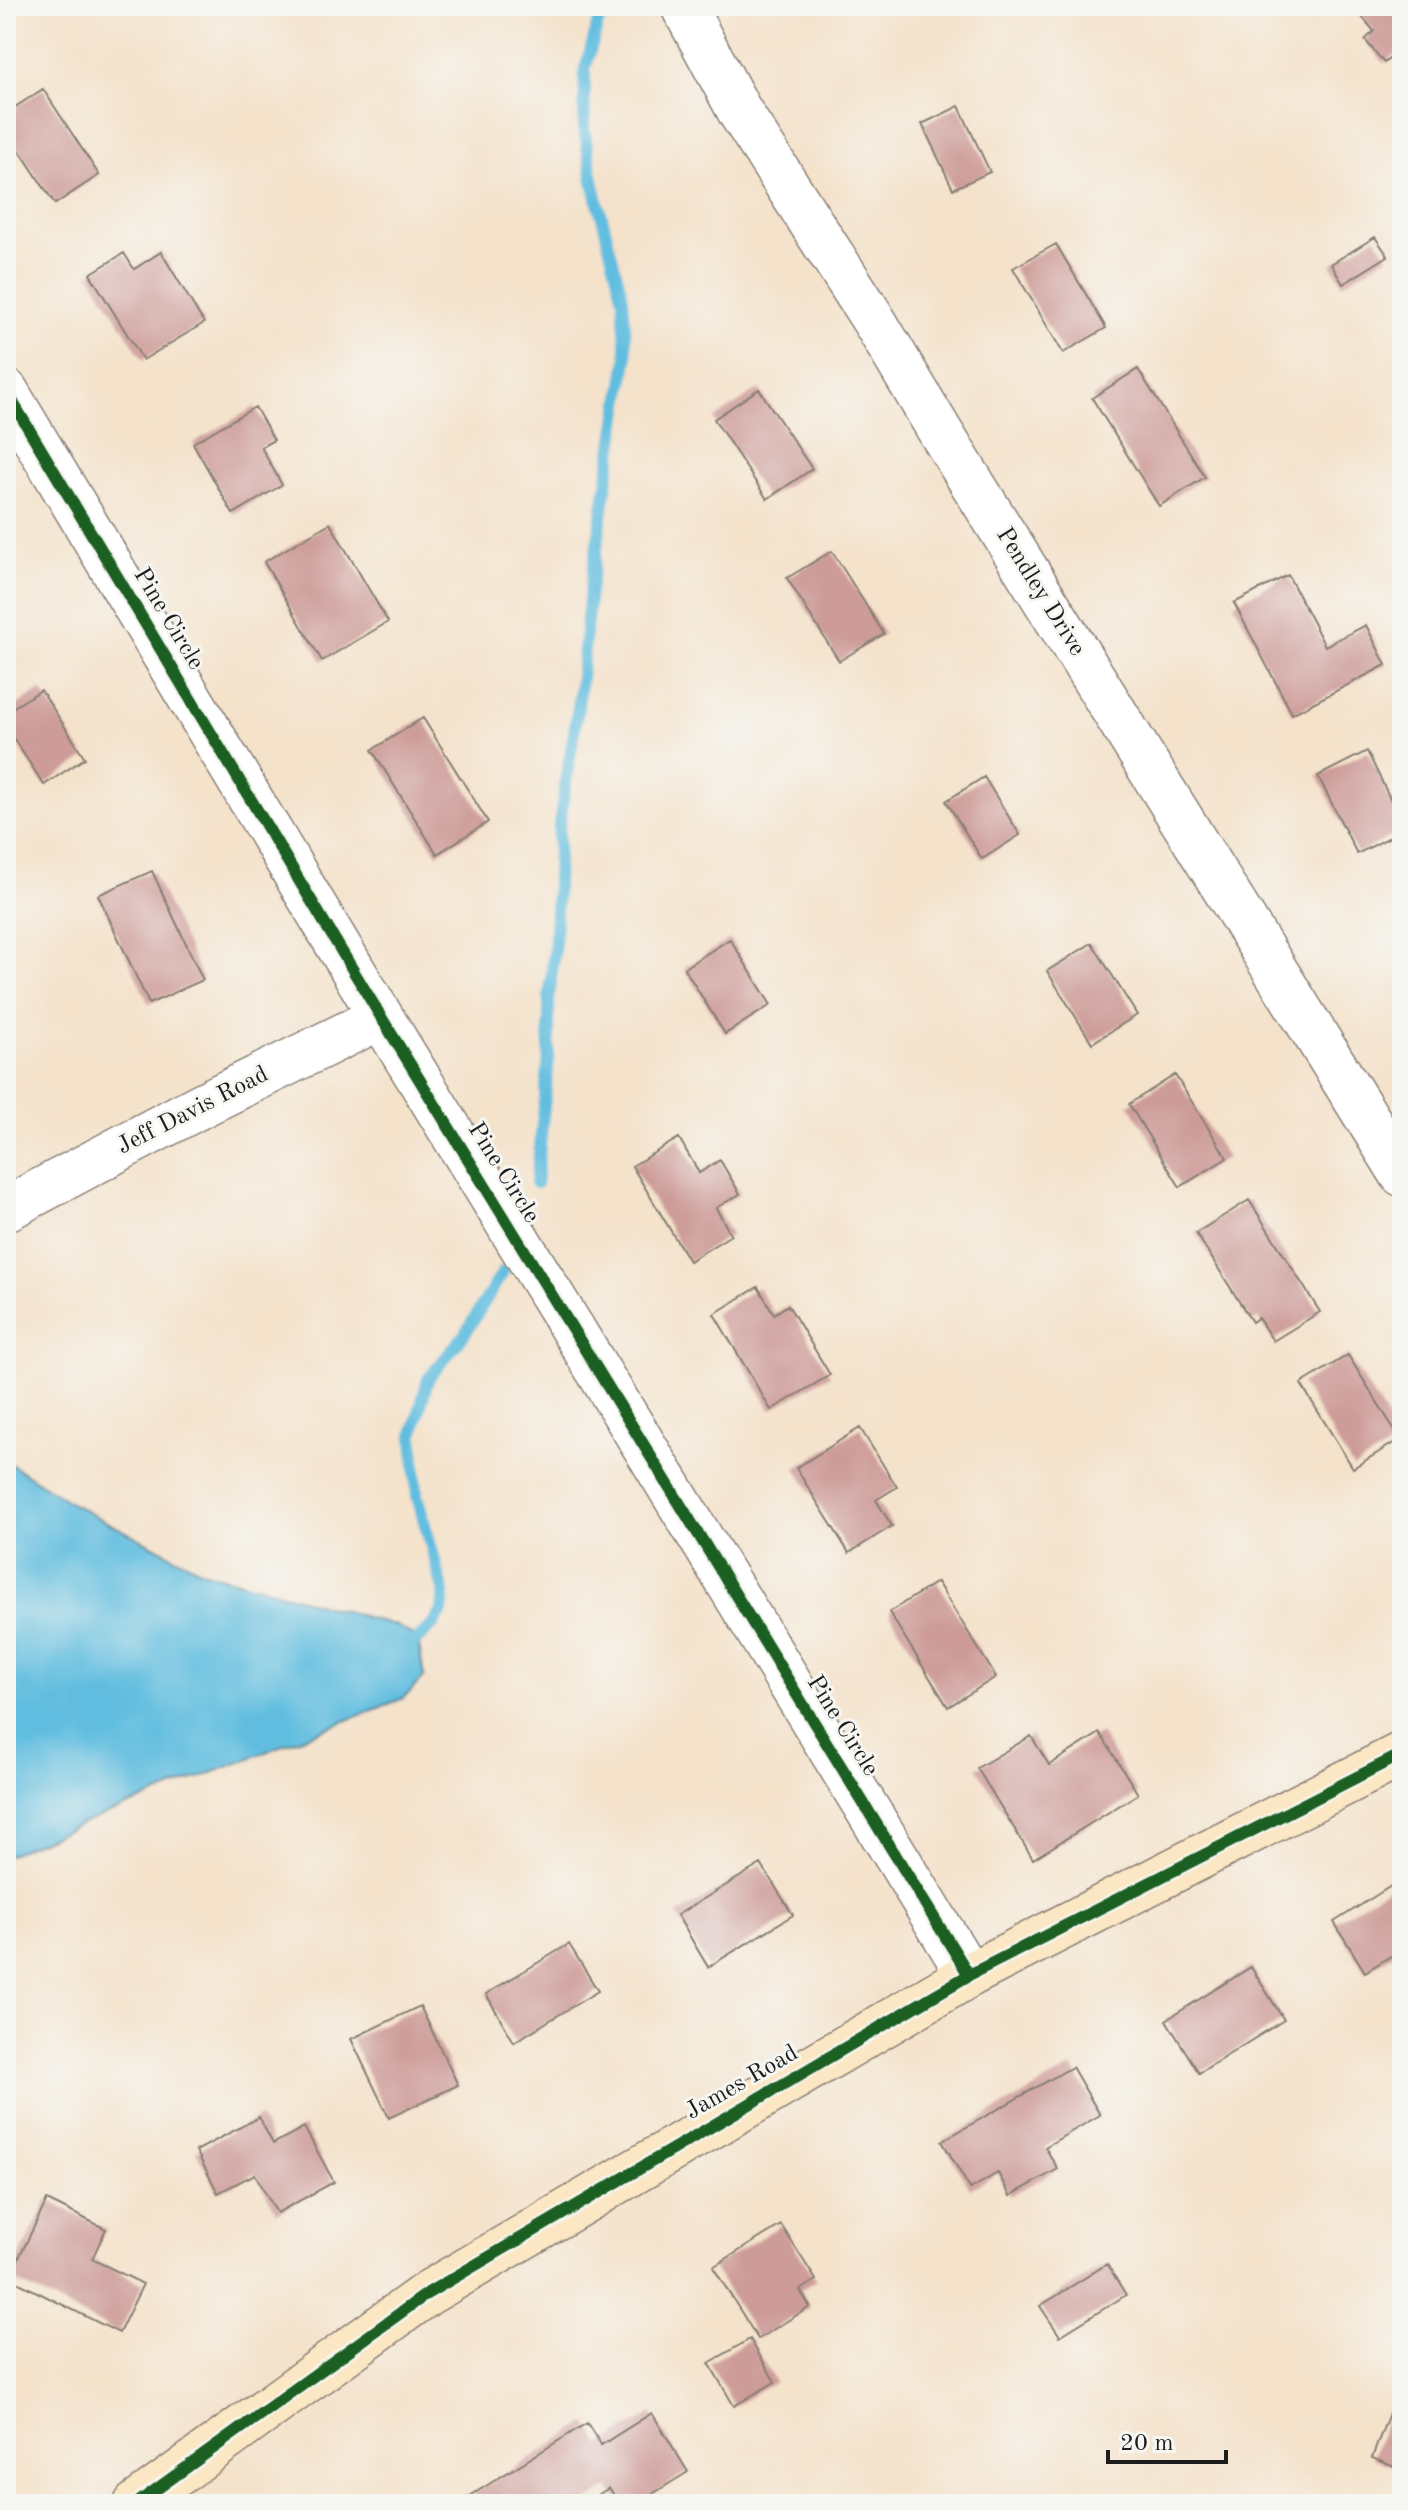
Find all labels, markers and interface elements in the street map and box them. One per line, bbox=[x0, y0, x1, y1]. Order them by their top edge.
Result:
street label: Pendley Drive bbox=[991, 524, 1089, 660]
street label: Pine Circle bbox=[128, 564, 208, 674]
street label: Jeff Davis Road bbox=[114, 1063, 272, 1159]
street label: Pine Circle bbox=[463, 1118, 543, 1228]
street label: Pine Circle bbox=[802, 1671, 882, 1781]
street label: James Road bbox=[682, 2041, 802, 2125]
scale bar bbox=[1108, 2414, 1226, 2464]
text: 20 m bbox=[1120, 2432, 1174, 2456]

